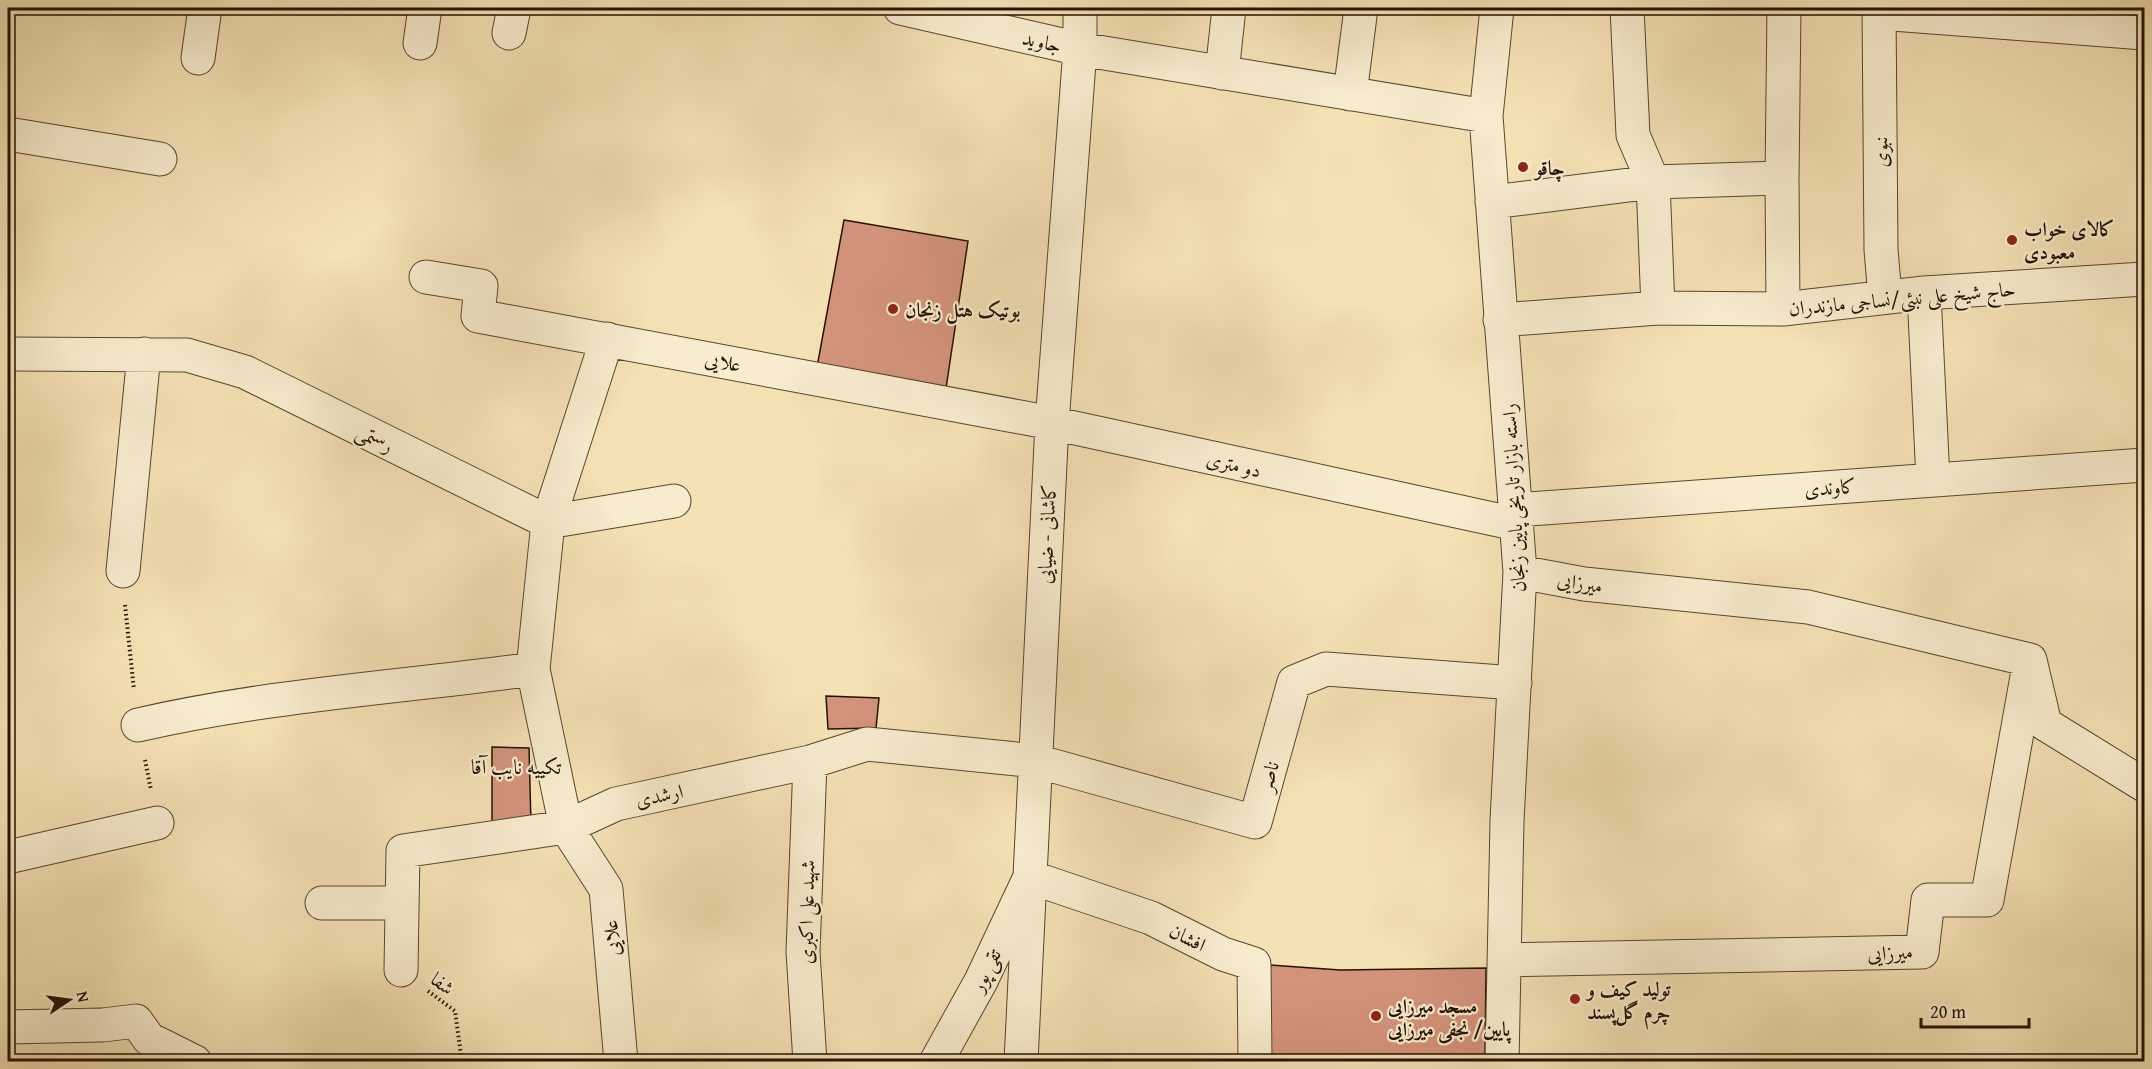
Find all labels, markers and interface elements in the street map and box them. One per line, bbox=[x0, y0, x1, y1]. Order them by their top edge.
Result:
street label: جاوید bbox=[1020, 22, 1064, 60]
street label: نبوی bbox=[1865, 136, 1895, 168]
place label: چاقو bbox=[1533, 153, 1565, 182]
marker: چاقو bbox=[1516, 160, 1530, 174]
place label: کالای خواب معبودی bbox=[2024, 214, 2115, 266]
marker: کالای خواب معبودی bbox=[2005, 233, 2019, 247]
street label: حاج شیخ علی نبئی/نساجی مازندران bbox=[1787, 274, 2017, 326]
place label: بوتیک هتل زنجان bbox=[905, 295, 1021, 324]
marker: بوتیک هتل زنجان bbox=[886, 302, 900, 316]
street label: علایی bbox=[702, 343, 744, 379]
street label: راسته بازار تاریخی پایین زنجان bbox=[1494, 403, 1533, 593]
street label: رستمی bbox=[351, 416, 399, 460]
street label: دو متری bbox=[1204, 444, 1264, 484]
street label: کاوندی bbox=[1803, 471, 1857, 503]
street label: کاشانی - ضیایی bbox=[1029, 483, 1063, 585]
street label: میرزایی bbox=[1555, 564, 1605, 600]
district label: تکییه نایب آقا bbox=[471, 751, 562, 782]
street label: ناصر bbox=[1249, 757, 1286, 796]
street label: ارشدی bbox=[632, 776, 686, 814]
street label: شهید علی اکبری bbox=[791, 860, 822, 964]
street label: افشان bbox=[1165, 916, 1211, 958]
street label: علایی bbox=[595, 919, 627, 957]
street label: میرزایی bbox=[1866, 936, 1914, 968]
street label: تقی پور bbox=[961, 943, 1009, 999]
street label: شفا bbox=[425, 964, 461, 1002]
north arrow bbox=[39, 970, 99, 1030]
place label: تولید کیف و چرم گل‌پسند bbox=[1585, 974, 1672, 1030]
text: N bbox=[71, 989, 97, 1005]
place label: مسجد میرزایی پایین/ نجفی میرزایی bbox=[1387, 991, 1512, 1044]
scale bar bbox=[1921, 991, 2029, 1029]
marker: تولید کیف و چرم گل‌پسند bbox=[1568, 992, 1582, 1006]
text: 20 m bbox=[1930, 998, 1966, 1025]
marker: مسجد میرزایی پایین/ نجفی میرزایی bbox=[1369, 1009, 1383, 1023]

